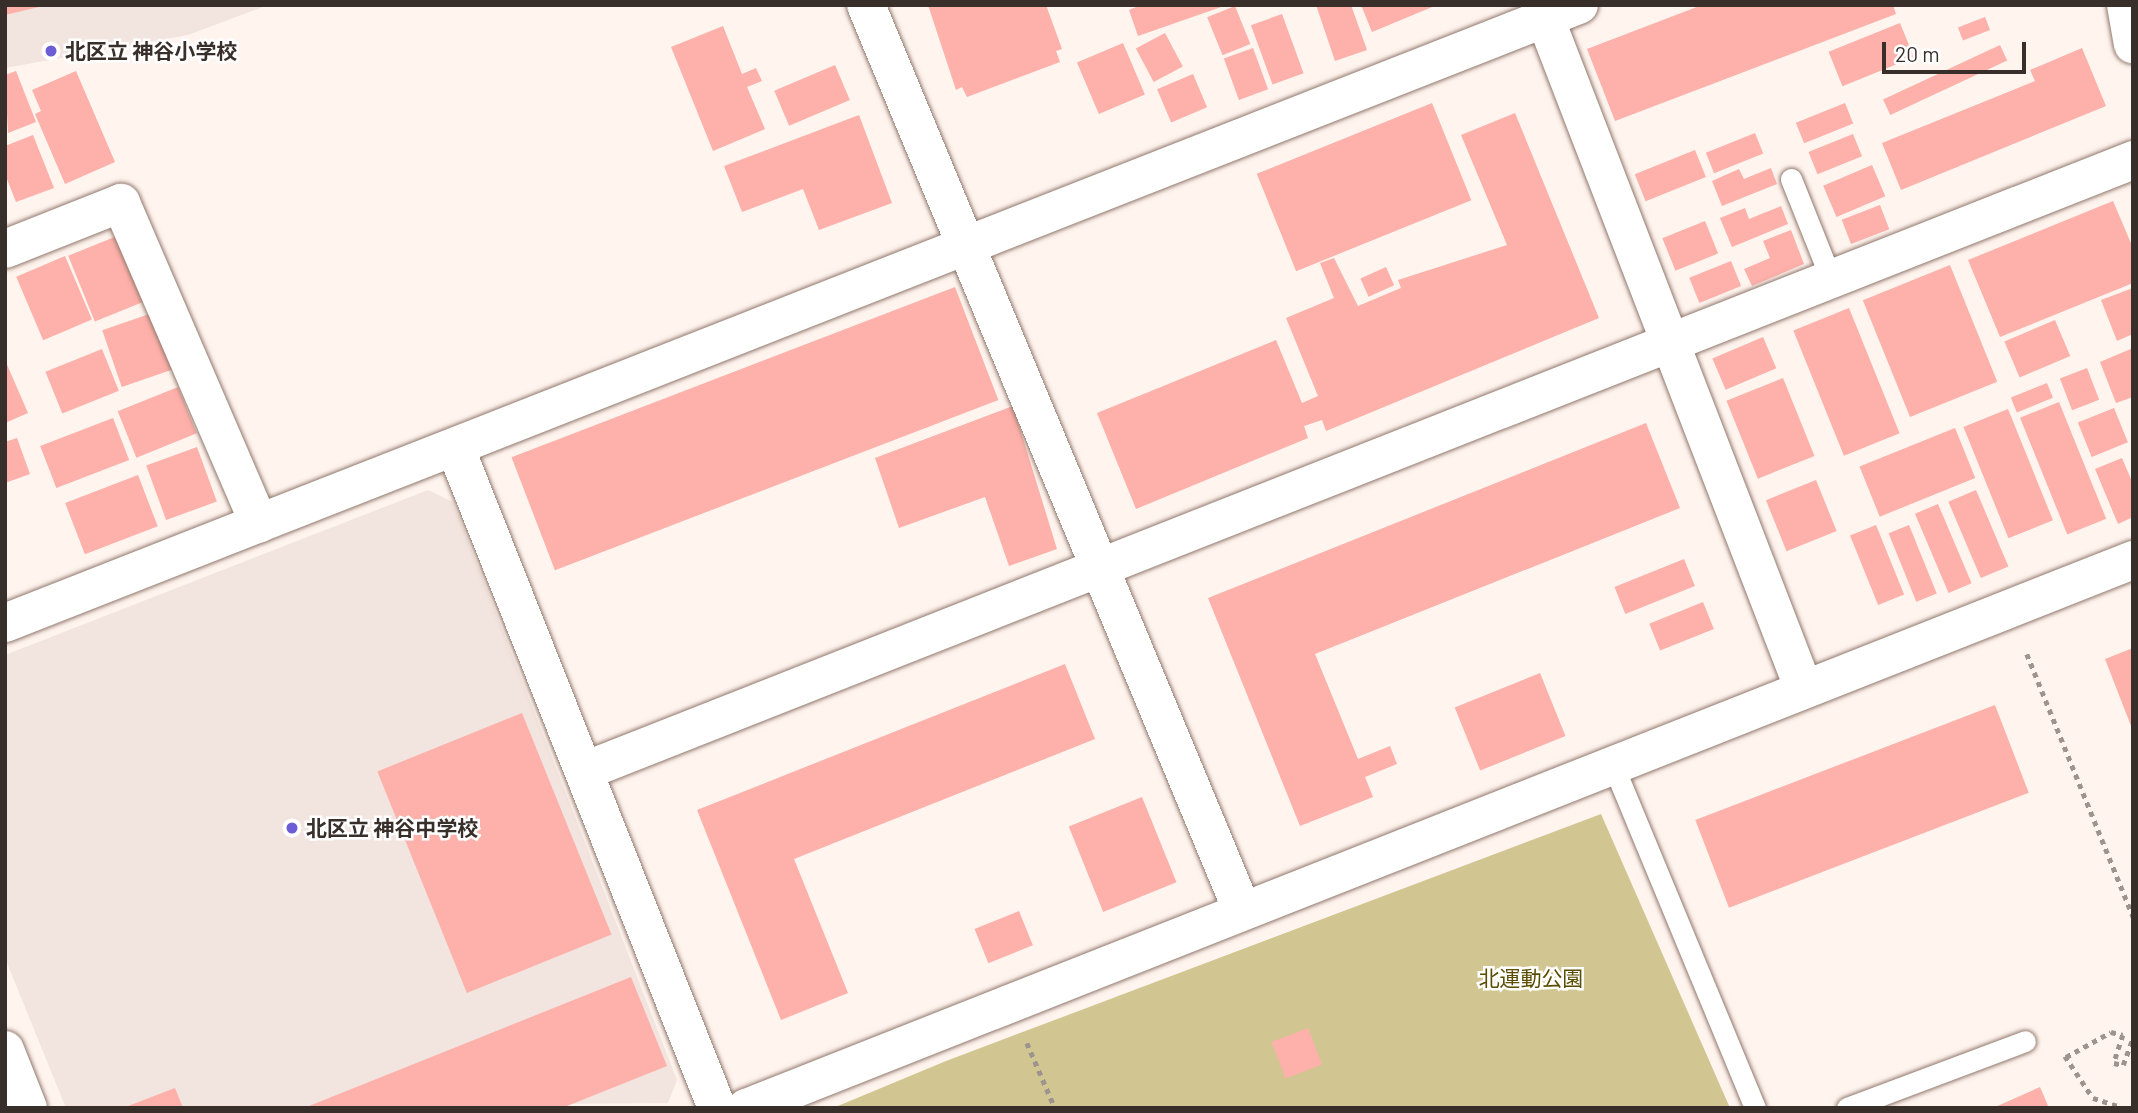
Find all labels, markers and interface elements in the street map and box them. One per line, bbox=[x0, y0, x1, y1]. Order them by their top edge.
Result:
scale bar bbox=[1886, 28, 2030, 72]
place label: 北区立 神谷小学校 bbox=[65, 38, 237, 64]
text: 20 m bbox=[1895, 41, 1940, 66]
marker: 北区立 神谷小学校 bbox=[43, 43, 59, 59]
place label: 北区立 神谷中学校 bbox=[306, 815, 478, 841]
marker: 北区立 神谷中学校 bbox=[284, 820, 300, 836]
park label: 北運動公園 bbox=[1479, 965, 1583, 991]

